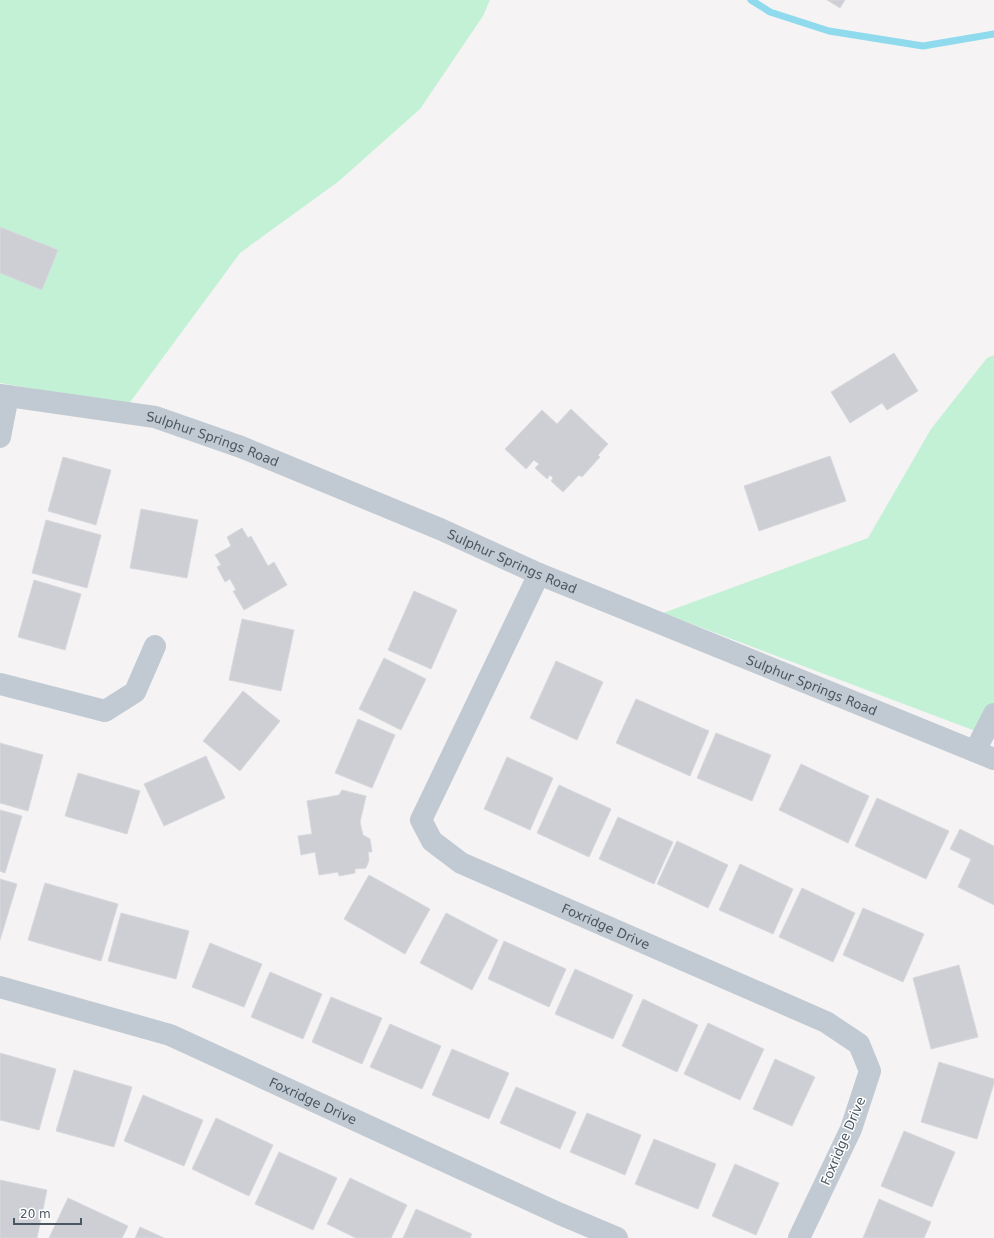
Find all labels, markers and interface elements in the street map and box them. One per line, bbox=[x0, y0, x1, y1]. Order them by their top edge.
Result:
street label: Sulphur Springs Road bbox=[145, 408, 281, 469]
street label: Sulphur Springs Road bbox=[445, 526, 579, 596]
street label: Sulphur Springs Road bbox=[744, 652, 879, 718]
street label: Foxridge Drive bbox=[560, 900, 652, 952]
street label: Foxridge Drive bbox=[267, 1074, 359, 1127]
street label: Foxridge Drive bbox=[818, 1095, 868, 1187]
scale bar bbox=[14, 1200, 81, 1226]
text: 20 m bbox=[20, 1207, 51, 1221]

